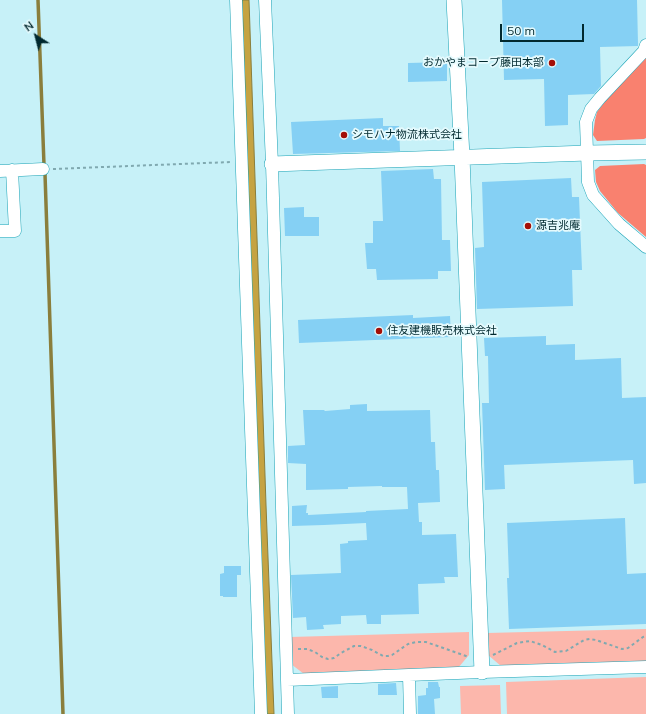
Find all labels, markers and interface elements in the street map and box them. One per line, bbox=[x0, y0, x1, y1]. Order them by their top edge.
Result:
north arrow bbox=[16, 16, 56, 56]
scale bar bbox=[502, 16, 586, 42]
text: N bbox=[21, 18, 36, 34]
text: 50 m bbox=[507, 23, 535, 38]
place label: おかやまコープ藤田本部 bbox=[423, 56, 544, 70]
marker: おかやまコープ藤田本部 bbox=[547, 58, 557, 68]
place label: シモハナ物流株式会社 bbox=[352, 128, 462, 142]
marker: シモハナ物流株式会社 bbox=[339, 130, 349, 140]
place label: 源吉兆庵 bbox=[536, 219, 580, 233]
marker: 源吉兆庵 bbox=[523, 221, 533, 231]
place label: 住友建機販売株式会社 bbox=[387, 324, 497, 338]
marker: 住友建機販売株式会社 bbox=[374, 326, 384, 336]

